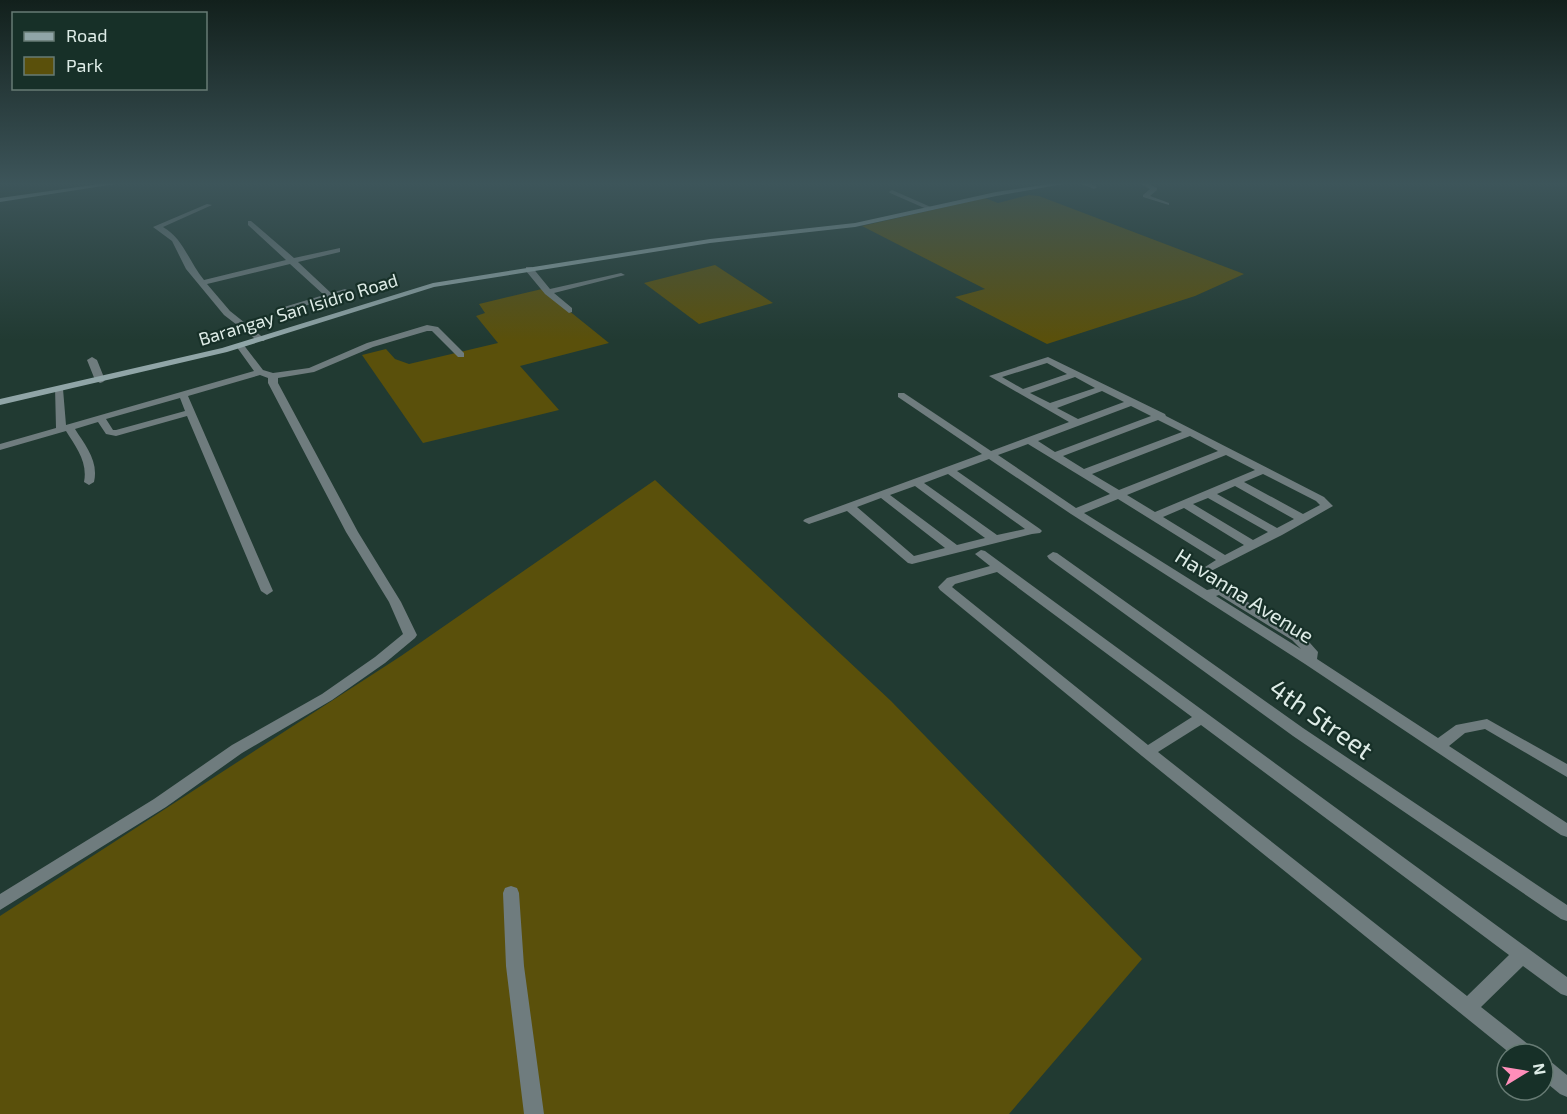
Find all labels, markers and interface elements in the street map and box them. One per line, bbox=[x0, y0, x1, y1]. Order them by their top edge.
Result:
legend bbox=[12, 12, 207, 90]
text: Road bbox=[66, 24, 107, 46]
text: Park bbox=[66, 54, 103, 76]
street label: Barangay San Isidro Road bbox=[196, 268, 400, 350]
street label: Havanna Avenue bbox=[1171, 542, 1319, 648]
street label: 4th Street bbox=[1264, 671, 1380, 765]
north arrow bbox=[1495, 1042, 1555, 1102]
text: N bbox=[1530, 1062, 1551, 1077]

